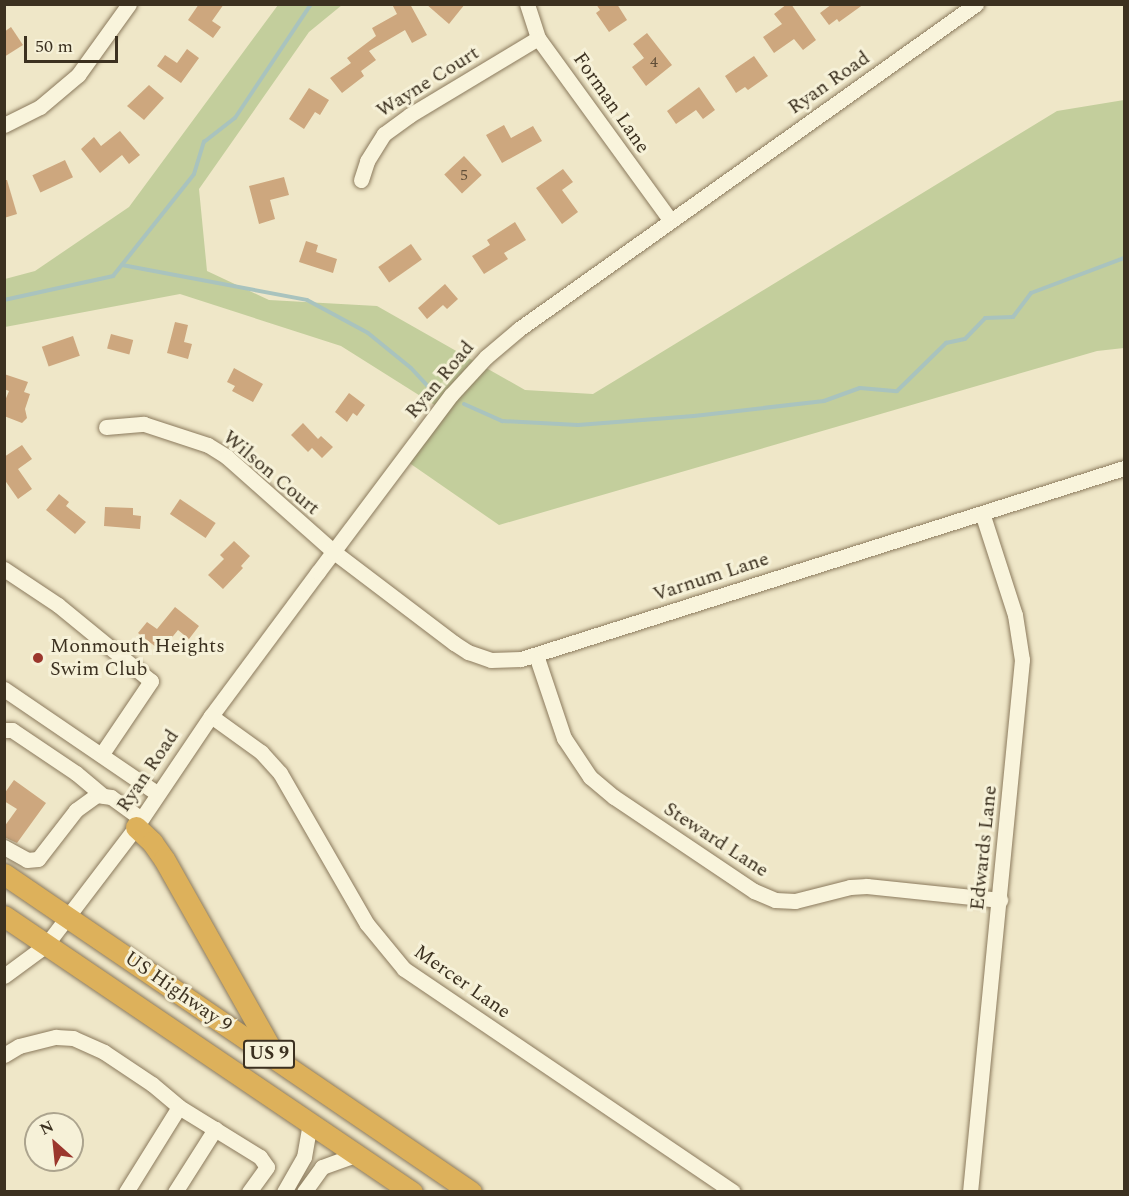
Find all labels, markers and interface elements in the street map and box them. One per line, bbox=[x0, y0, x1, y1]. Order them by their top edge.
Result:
scale bar bbox=[27, 24, 122, 62]
text: 50 m bbox=[35, 33, 73, 60]
street label: Wayne Court bbox=[372, 41, 484, 123]
street label: Ryan Road bbox=[783, 46, 875, 120]
street label: Forman Lane bbox=[567, 48, 655, 158]
house number: 4 bbox=[650, 52, 658, 72]
house number: 5 bbox=[460, 165, 468, 185]
street label: Ryan Road bbox=[400, 336, 480, 424]
street label: Wilson Court bbox=[218, 425, 324, 521]
street label: Varnum Lane bbox=[650, 547, 772, 607]
place label: Monmouth Heights Swim Club bbox=[50, 634, 225, 681]
marker: Monmouth Heights Swim Club bbox=[31, 651, 45, 665]
street label: Ryan Road bbox=[112, 725, 184, 817]
street label: Edwards Lane bbox=[966, 784, 1002, 912]
street label: Steward Lane bbox=[659, 797, 773, 883]
street label: Mercer Lane bbox=[409, 940, 515, 1024]
street label: US Highway 9 bbox=[120, 946, 236, 1038]
road number: US 9 bbox=[242, 1039, 296, 1069]
north arrow bbox=[24, 1112, 84, 1172]
text: N bbox=[35, 1114, 58, 1141]

